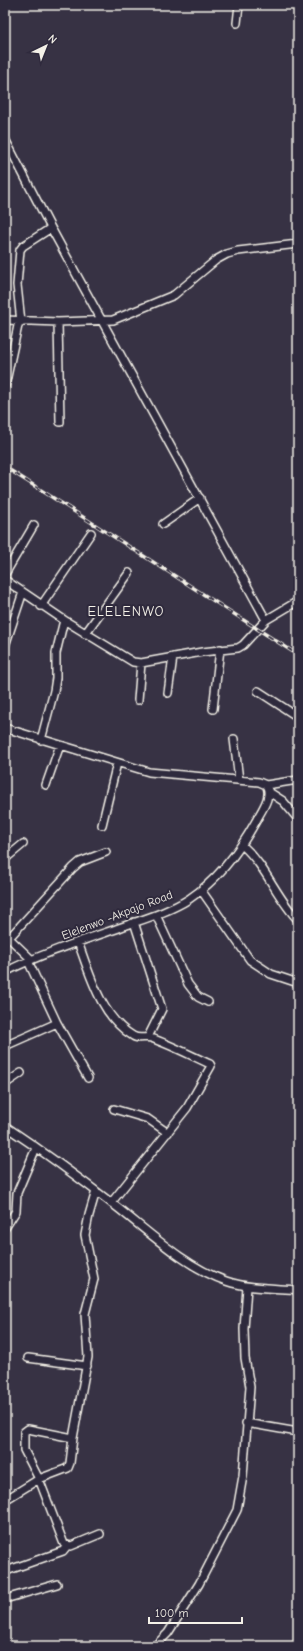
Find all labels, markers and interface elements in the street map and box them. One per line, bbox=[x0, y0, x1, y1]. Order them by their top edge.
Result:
north arrow bbox=[26, 26, 66, 66]
text: N bbox=[45, 32, 60, 46]
district label: ELELENWO bbox=[87, 603, 165, 620]
street label: Elelenwo -Akpajo Road bbox=[60, 887, 174, 943]
scale bar bbox=[149, 1599, 242, 1625]
text: 100 m bbox=[155, 1606, 188, 1620]

